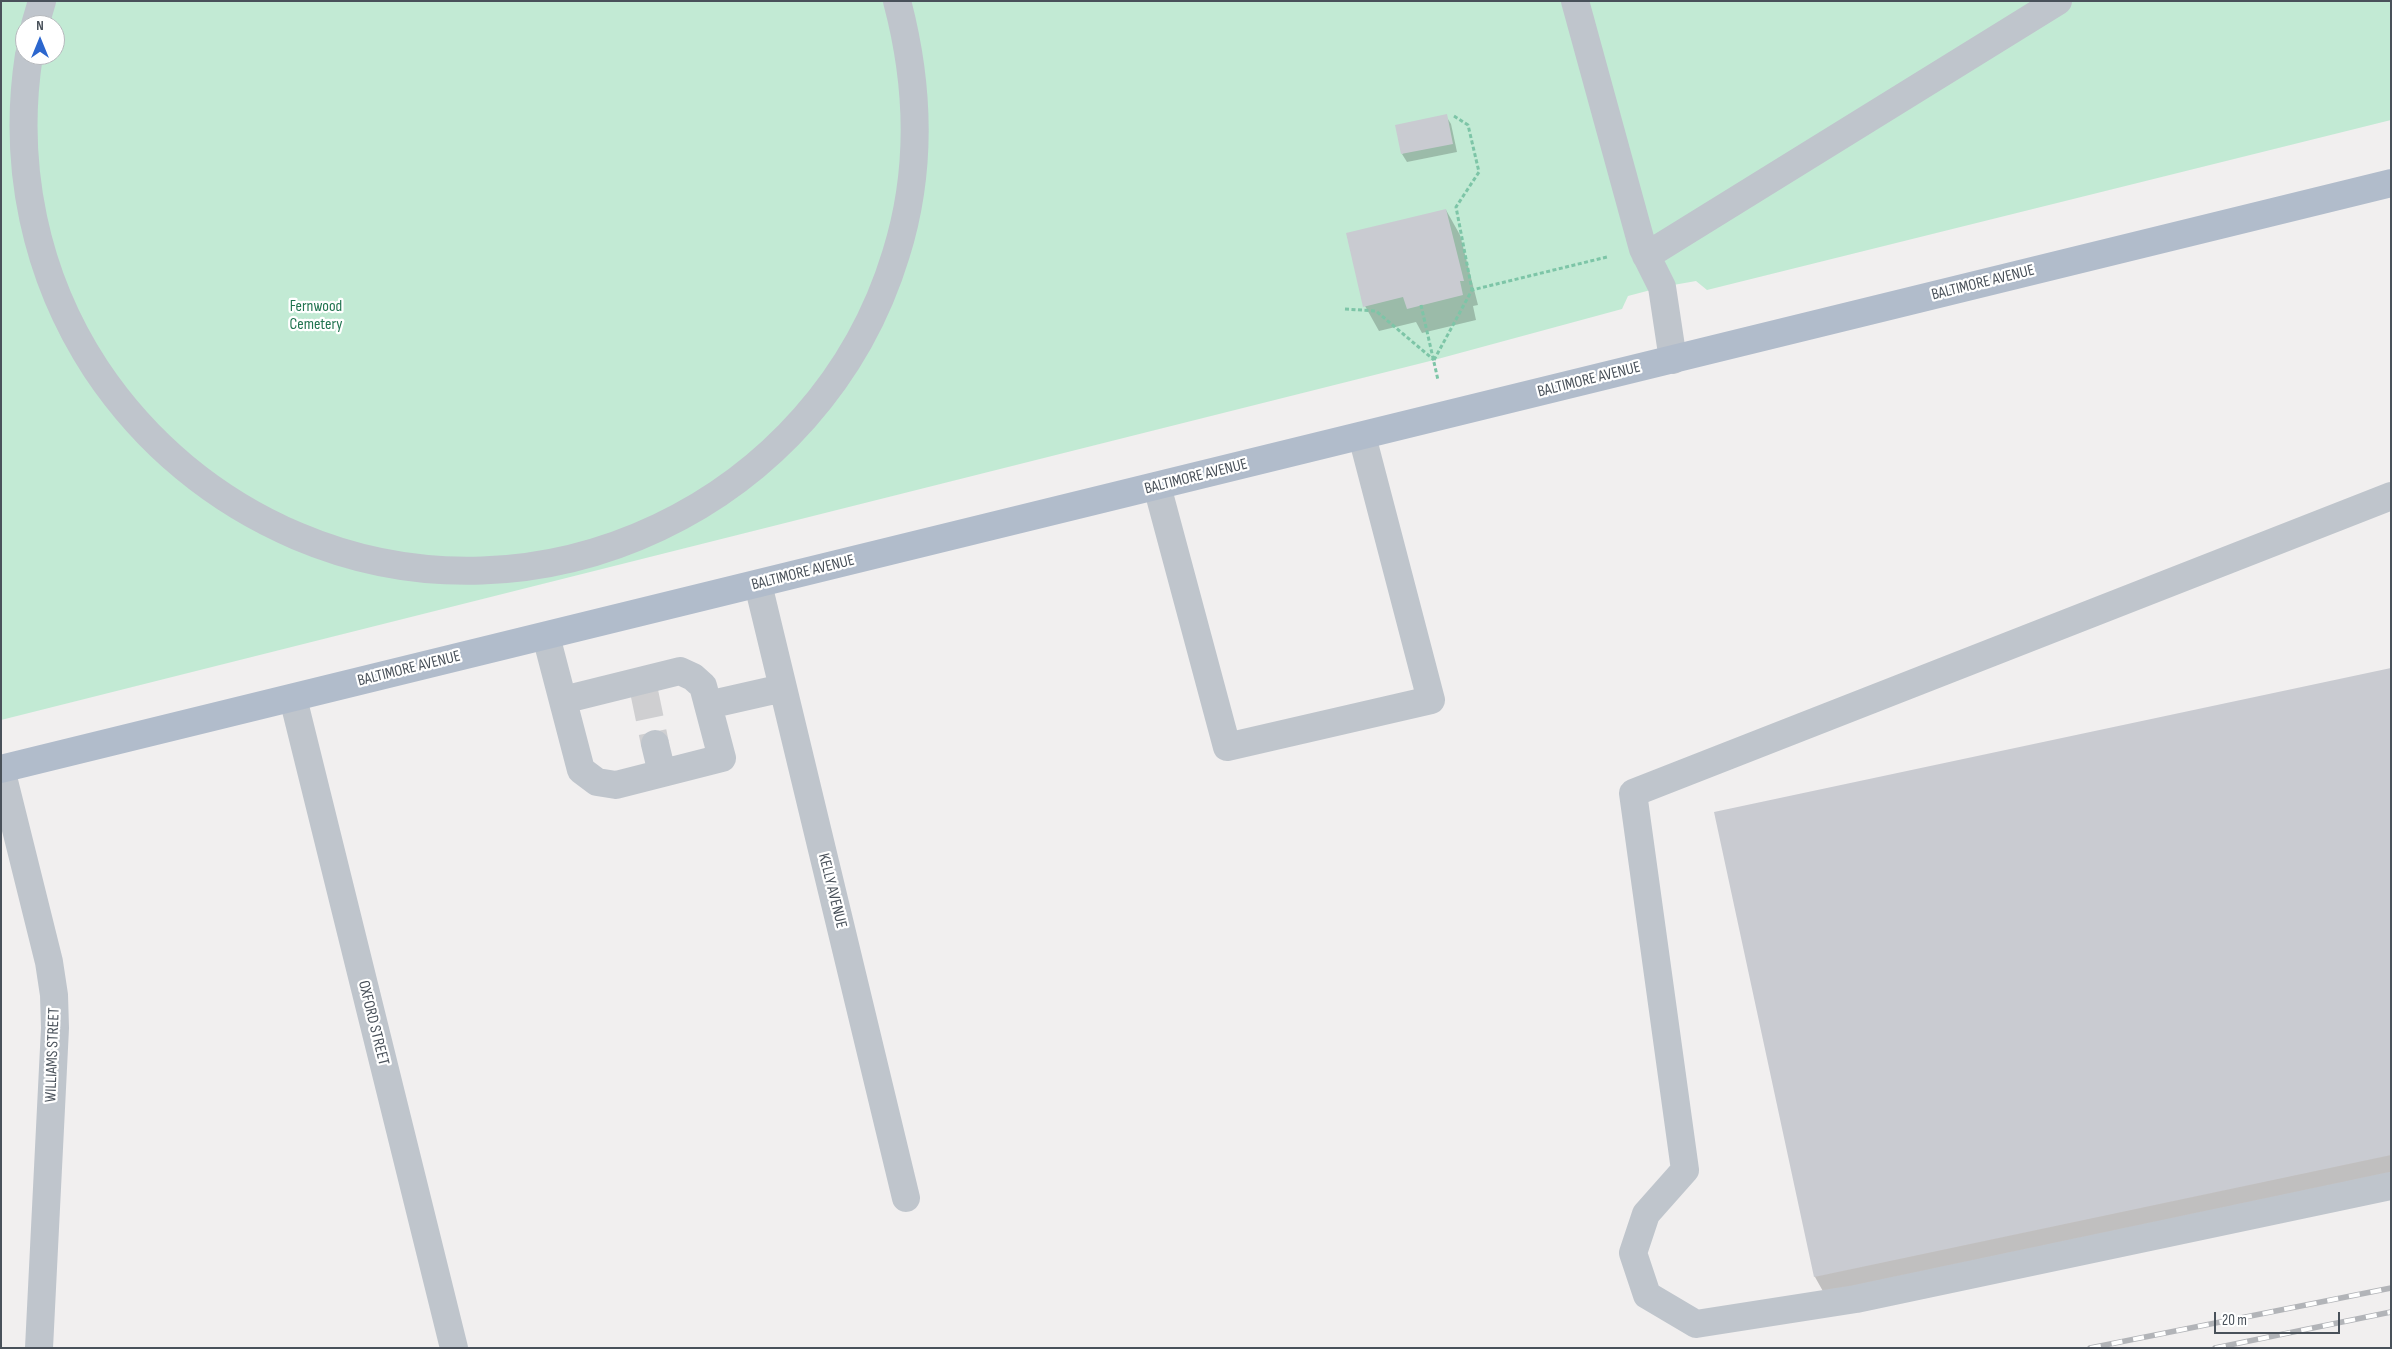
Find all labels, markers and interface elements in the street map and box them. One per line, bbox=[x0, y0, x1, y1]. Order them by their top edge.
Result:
north arrow bbox=[15, 15, 65, 65]
text: N bbox=[36, 17, 44, 34]
street label: BALTIMORE AVENUE bbox=[1930, 261, 2036, 305]
park label: Fernwood Cemetery bbox=[290, 297, 342, 335]
street label: BALTIMORE AVENUE bbox=[1536, 358, 1642, 402]
street label: BALTIMORE AVENUE bbox=[1143, 455, 1249, 499]
street label: BALTIMORE AVENUE bbox=[750, 551, 856, 595]
street label: BALTIMORE AVENUE bbox=[356, 647, 462, 691]
street label: KELLY AVENUE bbox=[813, 851, 851, 931]
street label: OXFORD STREET bbox=[353, 979, 393, 1067]
street label: WILLIAMS STREET bbox=[42, 1007, 64, 1103]
scale bar bbox=[2217, 1302, 2343, 1334]
text: 20 m bbox=[2222, 1311, 2247, 1330]

